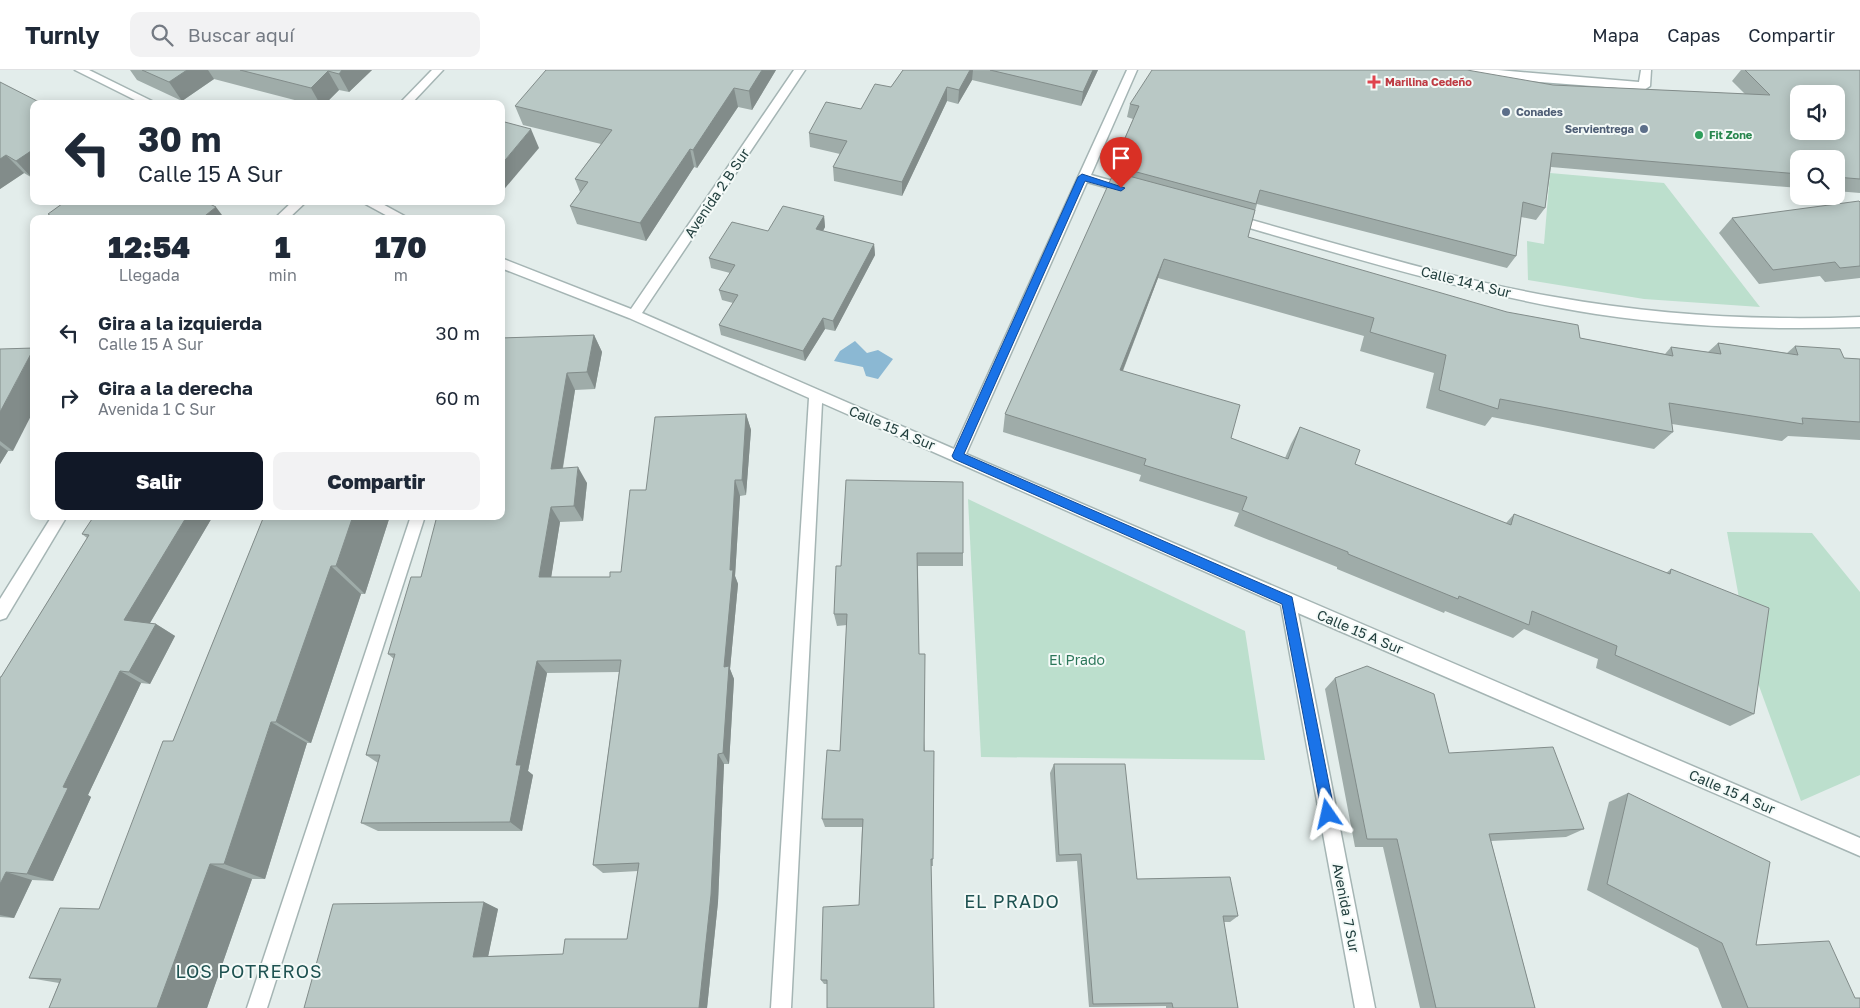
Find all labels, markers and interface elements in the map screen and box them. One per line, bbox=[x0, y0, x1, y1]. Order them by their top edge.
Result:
search box bbox=[130, 12, 480, 57]
text: Turnly bbox=[25, 20, 100, 49]
icon: search bbox=[148, 21, 176, 49]
text: Buscar aquí bbox=[188, 23, 294, 46]
text: Mapa bbox=[1592, 24, 1639, 46]
text: Capas bbox=[1667, 24, 1720, 46]
text: Compartir bbox=[1748, 24, 1835, 46]
marker: Marilina Cedeño bbox=[1367, 75, 1381, 89]
place label: Marilina Cedeño bbox=[1385, 75, 1472, 88]
map controls bbox=[1790, 85, 1845, 205]
button: sound bbox=[1790, 85, 1845, 140]
place label: Conades bbox=[1516, 105, 1563, 118]
marker: Conades bbox=[1500, 106, 1512, 118]
text: 30 m bbox=[138, 118, 221, 160]
icon: left bbox=[55, 120, 120, 185]
place label: Servientrega bbox=[1565, 122, 1634, 135]
marker: Servientrega bbox=[1638, 123, 1650, 135]
place label: Fit Zone bbox=[1709, 128, 1753, 141]
marker: Fit Zone bbox=[1693, 129, 1705, 141]
pin bbox=[1100, 137, 1142, 188]
street label: Avenida 2 B Sur bbox=[680, 144, 753, 241]
icon: arrive bbox=[1107, 144, 1135, 172]
button: search bbox=[1790, 150, 1845, 205]
text: Calle 15 A Sur bbox=[138, 160, 283, 187]
text: 12:54 bbox=[108, 229, 190, 265]
text: 1 bbox=[275, 229, 291, 265]
text: 170 bbox=[375, 229, 427, 265]
street label: Calle 14 A Sur bbox=[1419, 262, 1514, 301]
text: Llegada bbox=[119, 265, 180, 285]
text: min bbox=[268, 265, 297, 285]
text: m bbox=[394, 265, 408, 285]
text: Gira a la izquierda bbox=[98, 311, 262, 334]
icon: left bbox=[55, 319, 83, 347]
text: 30 m bbox=[436, 321, 480, 344]
text: Calle 15 A Sur bbox=[98, 334, 203, 354]
text: Gira a la derecha bbox=[98, 376, 253, 399]
icon: right bbox=[55, 384, 83, 412]
text: 60 m bbox=[435, 386, 480, 409]
text: Avenida 1 C Sur bbox=[98, 399, 216, 419]
street label: Calle 15 A Sur bbox=[847, 402, 938, 454]
button: Salir bbox=[55, 452, 263, 510]
button: Compartir bbox=[273, 452, 480, 510]
street label: Calle 15 A Sur bbox=[1315, 606, 1406, 658]
park label: El Prado bbox=[1049, 651, 1105, 668]
street label: Calle 15 A Sur bbox=[1687, 766, 1778, 818]
position arrow bbox=[1301, 787, 1353, 839]
street label: Avenida 7 Sur bbox=[1330, 862, 1364, 954]
district label: EL PRADO bbox=[964, 890, 1060, 912]
district label: LOS POTREROS bbox=[175, 960, 323, 982]

